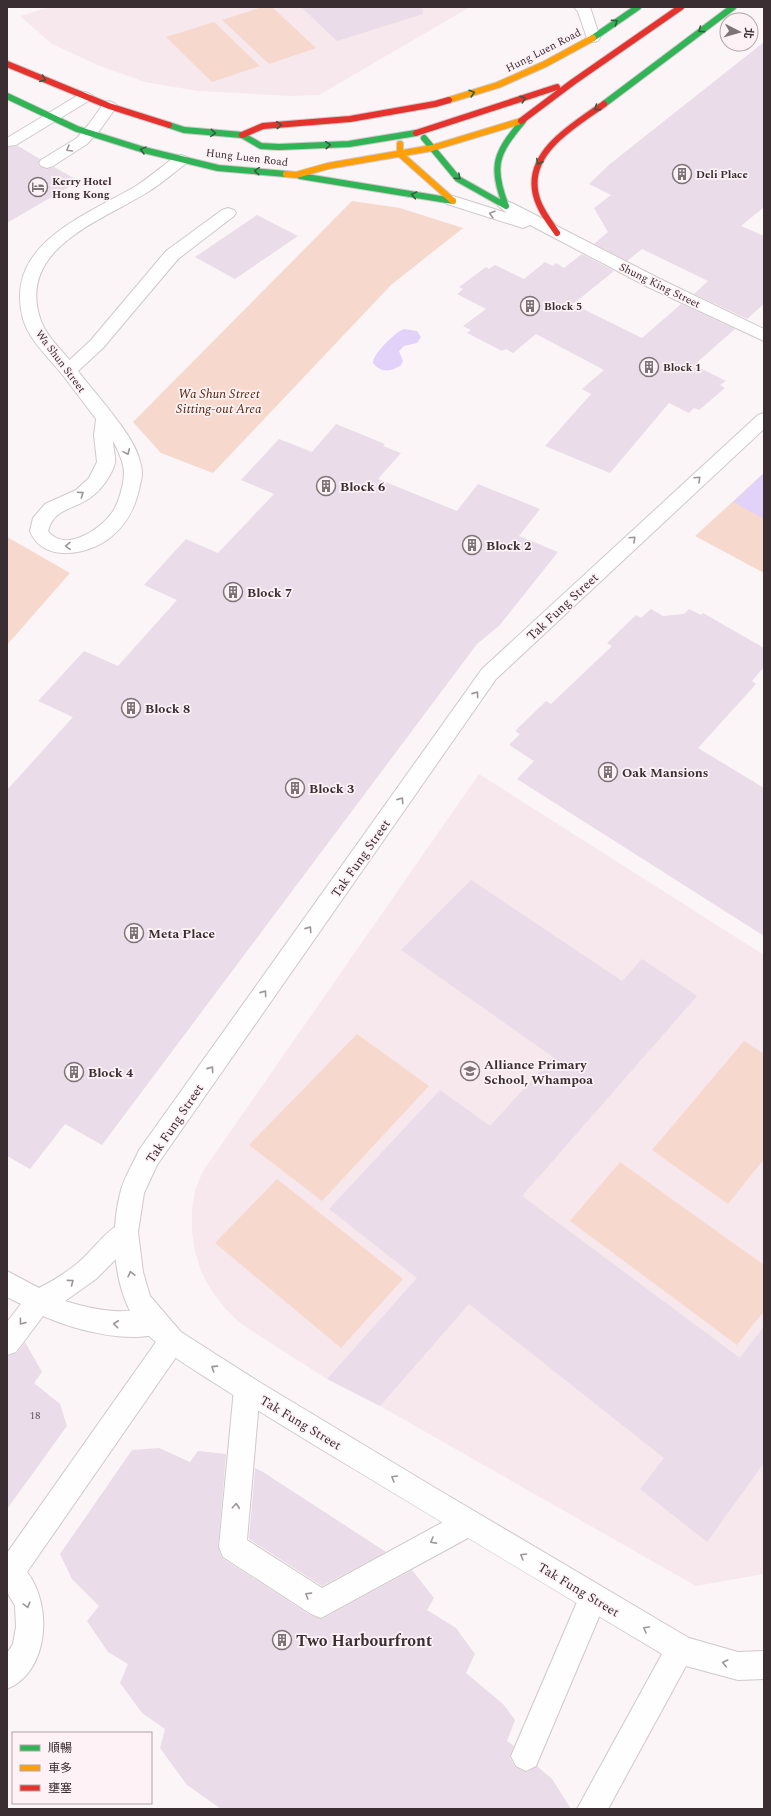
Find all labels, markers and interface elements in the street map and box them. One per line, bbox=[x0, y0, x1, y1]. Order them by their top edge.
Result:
north arrow bbox=[719, 12, 759, 52]
one-way arrow bbox=[611, 20, 618, 27]
street label: Hung Luen Road bbox=[503, 24, 584, 77]
one-way arrow bbox=[699, 26, 706, 33]
text: 北 bbox=[739, 27, 757, 39]
one-way arrow bbox=[39, 75, 46, 83]
one-way arrow bbox=[468, 89, 475, 98]
one-way arrow bbox=[519, 96, 526, 104]
one-way arrow bbox=[595, 103, 602, 110]
one-way arrow bbox=[276, 120, 282, 129]
one-way arrow bbox=[210, 128, 216, 137]
one-way arrow bbox=[325, 141, 331, 150]
street label: Hung Luen Road bbox=[205, 144, 289, 171]
one-way arrow bbox=[66, 145, 73, 152]
one-way arrow bbox=[140, 146, 147, 155]
one-way arrow bbox=[536, 157, 544, 165]
building icon: Deli Place bbox=[671, 163, 693, 185]
place label: Deli Place bbox=[696, 166, 748, 183]
one-way arrow bbox=[254, 167, 260, 176]
place label: Kerry Hotel Hong Kong bbox=[52, 173, 112, 203]
one-way arrow bbox=[453, 173, 461, 180]
hotel icon: Kerry Hotel Hong Kong bbox=[27, 176, 49, 198]
one-way arrow bbox=[411, 191, 417, 200]
one-way arrow bbox=[489, 210, 496, 219]
street label: Shung King Street bbox=[616, 258, 703, 313]
building icon: Block 5 bbox=[519, 295, 541, 317]
place label: Block 5 bbox=[544, 298, 582, 315]
street label: Wa Shun Street bbox=[31, 326, 90, 396]
building icon: Block 1 bbox=[638, 356, 660, 378]
place label: Block 1 bbox=[663, 359, 701, 376]
park label: Wa Shun Street Sitting-out Area bbox=[176, 384, 262, 419]
one-way arrow bbox=[122, 448, 130, 455]
building icon: Block 6 bbox=[315, 475, 337, 497]
one-way arrow bbox=[693, 476, 701, 484]
place label: Block 6 bbox=[340, 477, 385, 497]
one-way arrow bbox=[77, 491, 84, 499]
building icon: Block 2 bbox=[461, 534, 483, 556]
place label: Block 2 bbox=[486, 536, 531, 556]
one-way arrow bbox=[628, 536, 636, 544]
one-way arrow bbox=[65, 542, 71, 550]
street label: Tak Fung Street bbox=[522, 568, 603, 645]
building icon: Block 7 bbox=[222, 581, 244, 603]
place label: Block 7 bbox=[247, 583, 292, 603]
one-way arrow bbox=[471, 691, 479, 698]
building icon: Block 8 bbox=[120, 697, 142, 719]
place label: Block 8 bbox=[145, 699, 190, 719]
building icon: Oak Mansions bbox=[597, 761, 619, 783]
place label: Oak Mansions bbox=[622, 763, 709, 783]
building icon: Block 3 bbox=[284, 777, 306, 799]
place label: Block 3 bbox=[309, 779, 354, 799]
one-way arrow bbox=[396, 797, 403, 804]
street label: Tak Fung Street bbox=[326, 815, 396, 902]
building icon: Meta Place bbox=[123, 922, 145, 944]
place label: Meta Place bbox=[148, 924, 215, 944]
one-way arrow bbox=[304, 926, 312, 933]
one-way arrow bbox=[259, 990, 267, 997]
place label: Alliance Primary School, Whampoa bbox=[484, 1055, 593, 1090]
school or university icon: Alliance Primary School, Whampoa bbox=[459, 1060, 481, 1082]
building icon: Block 4 bbox=[63, 1061, 85, 1083]
place label: Block 4 bbox=[88, 1063, 134, 1083]
one-way arrow bbox=[206, 1066, 214, 1073]
street label: Tak Fung Street bbox=[141, 1079, 209, 1167]
one-way arrow bbox=[128, 1271, 136, 1277]
one-way arrow bbox=[67, 1280, 74, 1287]
one-way arrow bbox=[20, 1318, 27, 1325]
one-way arrow bbox=[113, 1320, 119, 1329]
one-way arrow bbox=[211, 1365, 218, 1373]
street label: Tak Fung Street bbox=[256, 1391, 345, 1455]
house number: 18 bbox=[30, 1407, 41, 1424]
one-way arrow bbox=[391, 1476, 398, 1483]
one-way arrow bbox=[232, 1503, 241, 1509]
one-way arrow bbox=[430, 1537, 437, 1544]
one-way arrow bbox=[520, 1553, 527, 1560]
street label: Tak Fung Street bbox=[534, 1558, 623, 1622]
one-way arrow bbox=[305, 1593, 312, 1600]
one-way arrow bbox=[23, 1602, 31, 1608]
one-way arrow bbox=[643, 1627, 651, 1634]
building icon: Two Harbourfront bbox=[271, 1629, 293, 1651]
place label: Two Harbourfront bbox=[296, 1629, 432, 1653]
one-way arrow bbox=[722, 1659, 729, 1667]
legend bbox=[12, 1732, 152, 1804]
text: 順暢 bbox=[48, 1739, 72, 1758]
text: 車多 bbox=[48, 1759, 72, 1778]
text: 壅塞 bbox=[48, 1779, 72, 1798]

